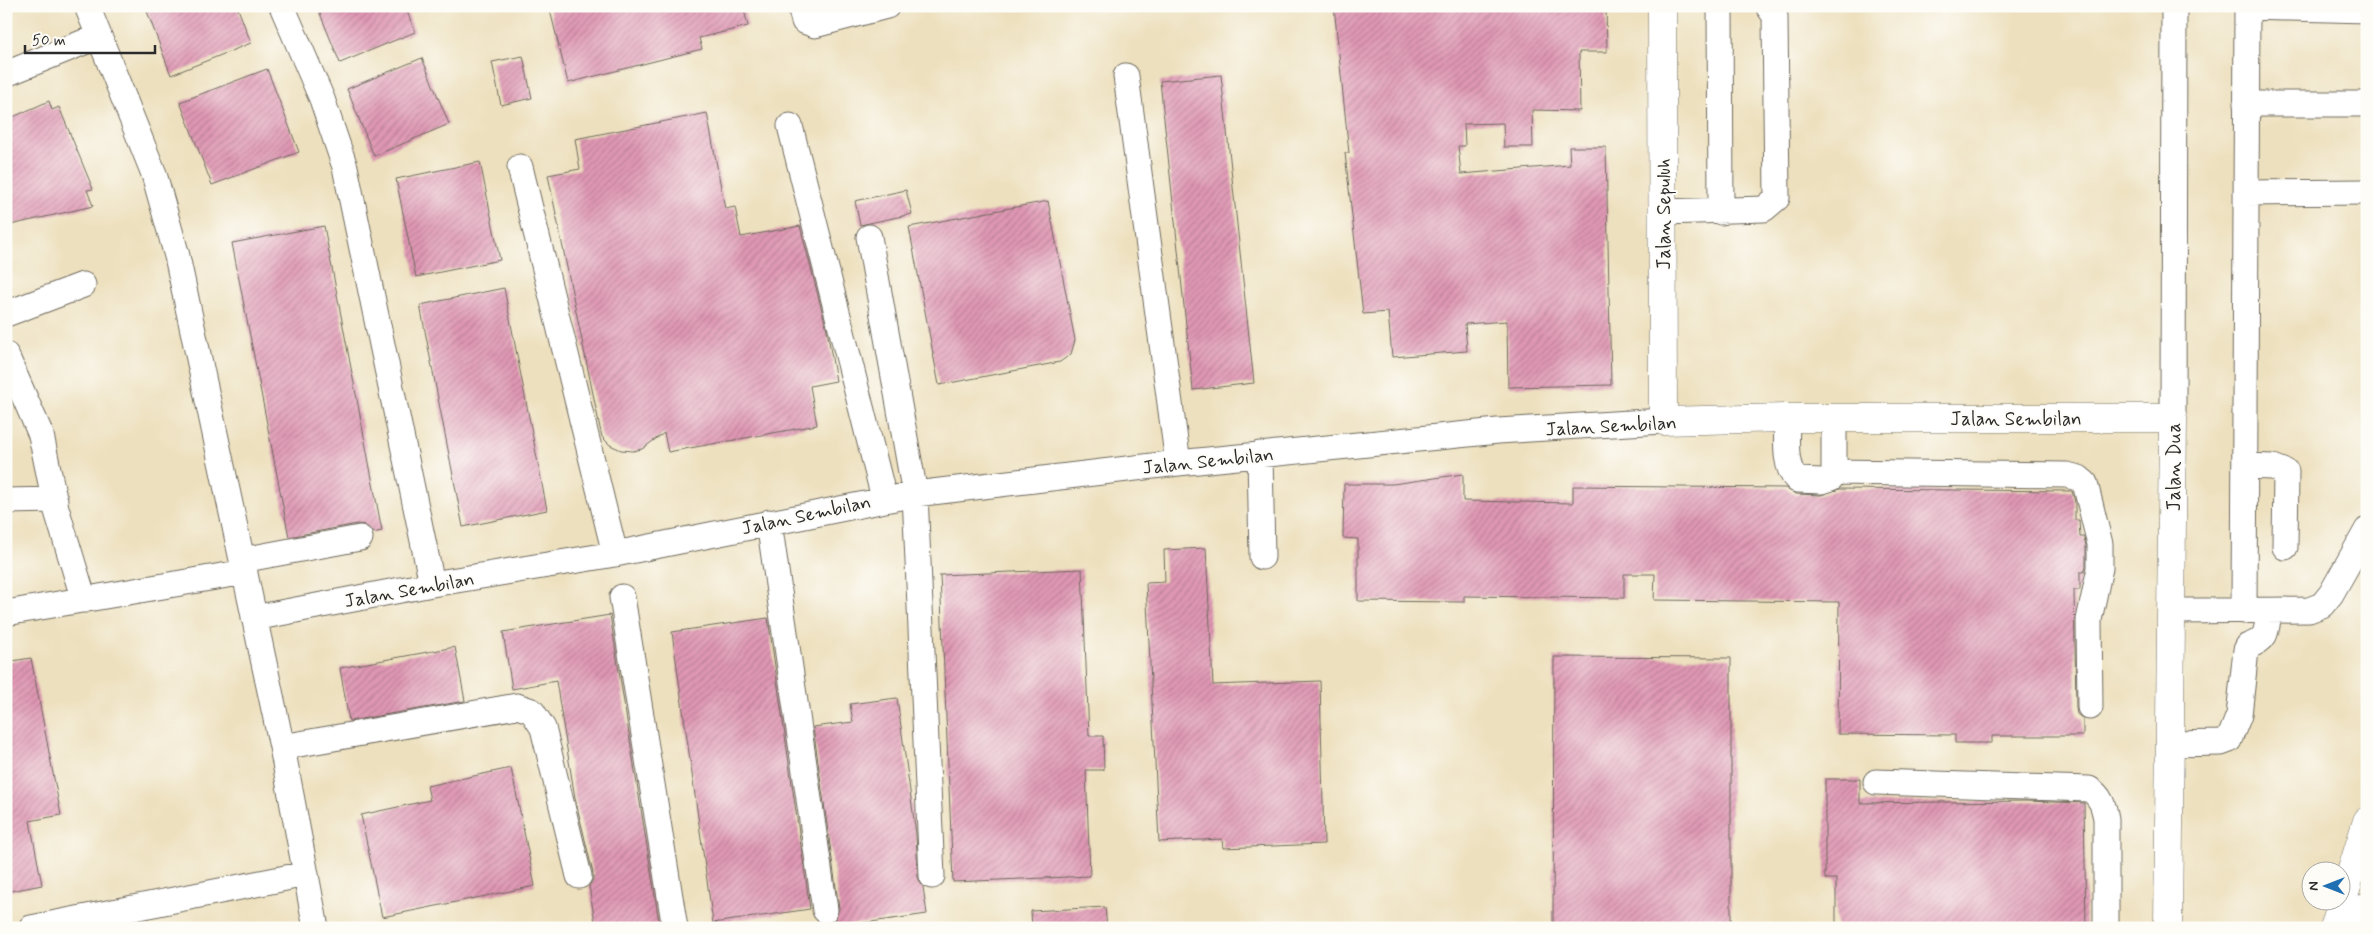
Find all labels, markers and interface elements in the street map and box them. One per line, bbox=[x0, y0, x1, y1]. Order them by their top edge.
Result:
scale bar bbox=[25, 22, 155, 54]
text: 50 m bbox=[32, 31, 66, 51]
street label: Jalan Sepuluh bbox=[1652, 158, 1677, 270]
street label: Jalan Sembilan bbox=[1950, 407, 2082, 432]
street label: Jalan Sembilan bbox=[1545, 411, 1677, 442]
street label: Jalan Dua bbox=[2162, 423, 2187, 511]
street label: Jalan Sembilan bbox=[1141, 442, 1275, 481]
street label: Jalan Sembilan bbox=[739, 490, 873, 541]
street label: Jalan Sembilan bbox=[342, 567, 476, 614]
north arrow bbox=[2300, 862, 2350, 912]
text: N bbox=[2305, 881, 2323, 891]

